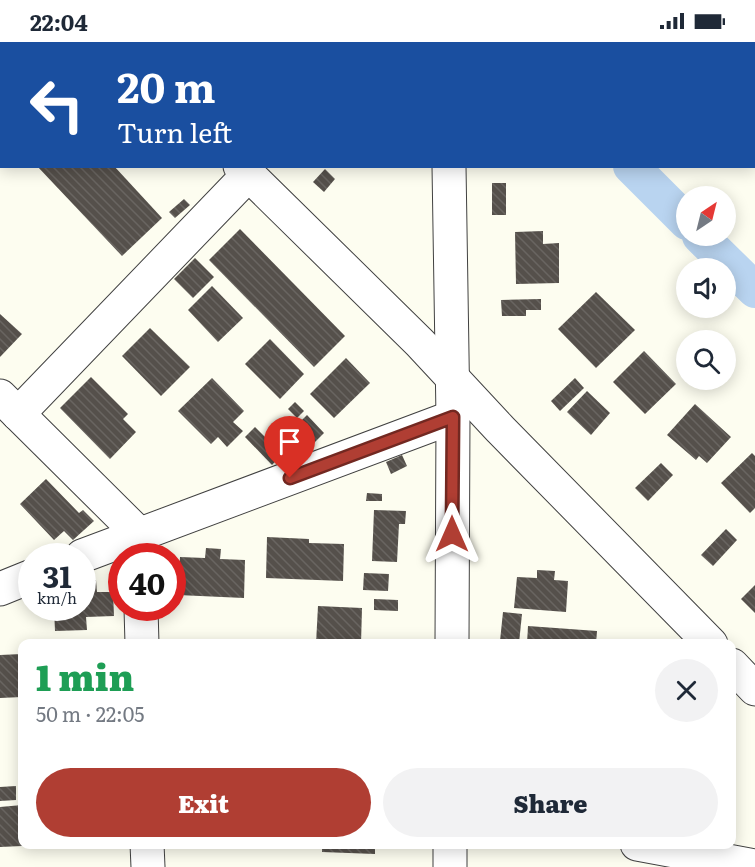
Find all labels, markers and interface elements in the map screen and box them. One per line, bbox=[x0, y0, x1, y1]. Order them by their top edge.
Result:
text: 22:04 bbox=[30, 5, 88, 38]
text: 20 m bbox=[117, 54, 216, 116]
icon: left bbox=[18, 66, 96, 144]
text: Turn left bbox=[117, 111, 232, 151]
north arrow bbox=[676, 186, 736, 246]
map controls bbox=[676, 186, 736, 390]
button: sound bbox=[676, 258, 736, 318]
button: search bbox=[676, 330, 736, 390]
pin bbox=[264, 416, 315, 478]
icon: arrive bbox=[273, 425, 306, 458]
position arrow bbox=[420, 502, 484, 566]
speed limit sign: 40 bbox=[108, 543, 186, 621]
text: 31 bbox=[42, 553, 72, 597]
text: km/h bbox=[37, 586, 77, 609]
text: 1 min bbox=[36, 649, 134, 702]
button: close bbox=[655, 659, 718, 722]
text: 50 m · 22:05 bbox=[36, 698, 144, 728]
button: Exit bbox=[36, 768, 371, 837]
button: Share bbox=[383, 768, 718, 837]

